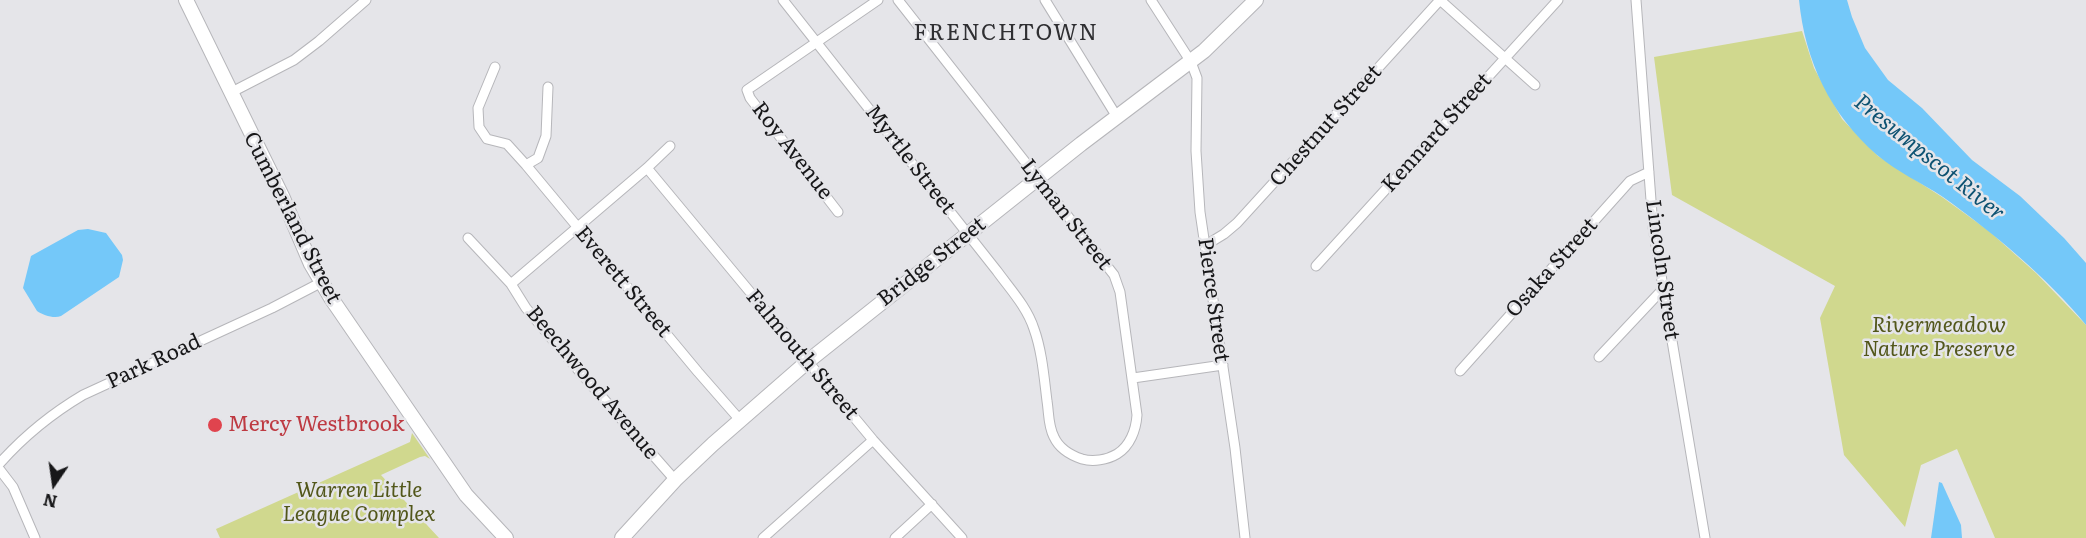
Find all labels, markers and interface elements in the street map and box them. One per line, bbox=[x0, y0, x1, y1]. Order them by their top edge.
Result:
district label: FRENCHTOWN bbox=[913, 21, 1099, 47]
street label: Chestnut Street bbox=[1265, 60, 1387, 192]
street label: Kennard Street bbox=[1377, 68, 1497, 198]
water label: Presumpscot River bbox=[1849, 89, 2009, 227]
street label: Roy Avenue bbox=[746, 97, 838, 205]
street label: Myrtle Street bbox=[859, 100, 961, 220]
street label: Cumberland Street bbox=[238, 128, 346, 308]
street label: Lyman Street bbox=[1015, 155, 1117, 275]
street label: Lincoln Street bbox=[1640, 198, 1684, 342]
street label: Bridge Street bbox=[873, 212, 991, 312]
street label: Osaka Street bbox=[1501, 213, 1603, 323]
street label: Everett Street bbox=[569, 221, 677, 343]
street label: Pierce Street bbox=[1192, 236, 1234, 364]
street label: Falmouth Street bbox=[740, 285, 864, 425]
street label: Beechwood Avenue bbox=[521, 301, 663, 465]
park label: Rivermeadow Nature Preserve bbox=[1863, 313, 2015, 363]
street label: Park Road bbox=[103, 329, 205, 395]
place label: Mercy Westbrook bbox=[228, 412, 405, 438]
marker: Mercy Westbrook bbox=[206, 416, 224, 434]
north arrow bbox=[24, 454, 84, 514]
park label: Warren Little League Complex bbox=[283, 478, 435, 528]
text: N bbox=[41, 488, 59, 515]

